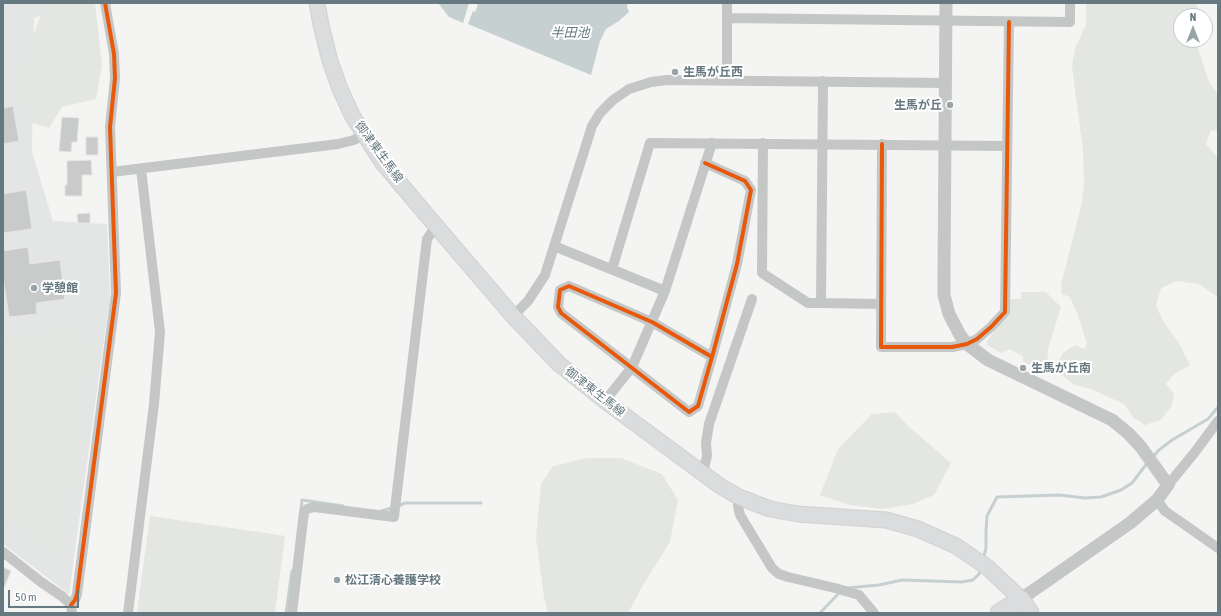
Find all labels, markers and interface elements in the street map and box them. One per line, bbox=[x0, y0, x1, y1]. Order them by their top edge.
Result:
north arrow bbox=[1173, 8, 1213, 48]
text: N bbox=[1190, 11, 1196, 23]
water label: 半田池 bbox=[551, 25, 589, 41]
place label: 生馬が丘西 bbox=[683, 65, 743, 79]
marker: 生馬が丘西 bbox=[670, 67, 680, 77]
place label: 生馬が丘 bbox=[894, 98, 942, 112]
marker: 生馬が丘 bbox=[945, 100, 955, 110]
street label: 御津東生馬線 bbox=[352, 119, 406, 185]
place label: 学憩館 bbox=[42, 281, 78, 295]
marker: 学憩館 bbox=[29, 283, 39, 293]
place label: 生馬が丘南 bbox=[1031, 361, 1091, 375]
marker: 生馬が丘南 bbox=[1018, 363, 1028, 373]
street label: 御津東生馬線 bbox=[562, 364, 628, 420]
place label: 松江清心養護学校 bbox=[345, 573, 441, 587]
marker: 松江清心養護学校 bbox=[332, 575, 342, 585]
scale bar bbox=[10, 582, 81, 608]
text: 50 m bbox=[15, 590, 37, 604]

